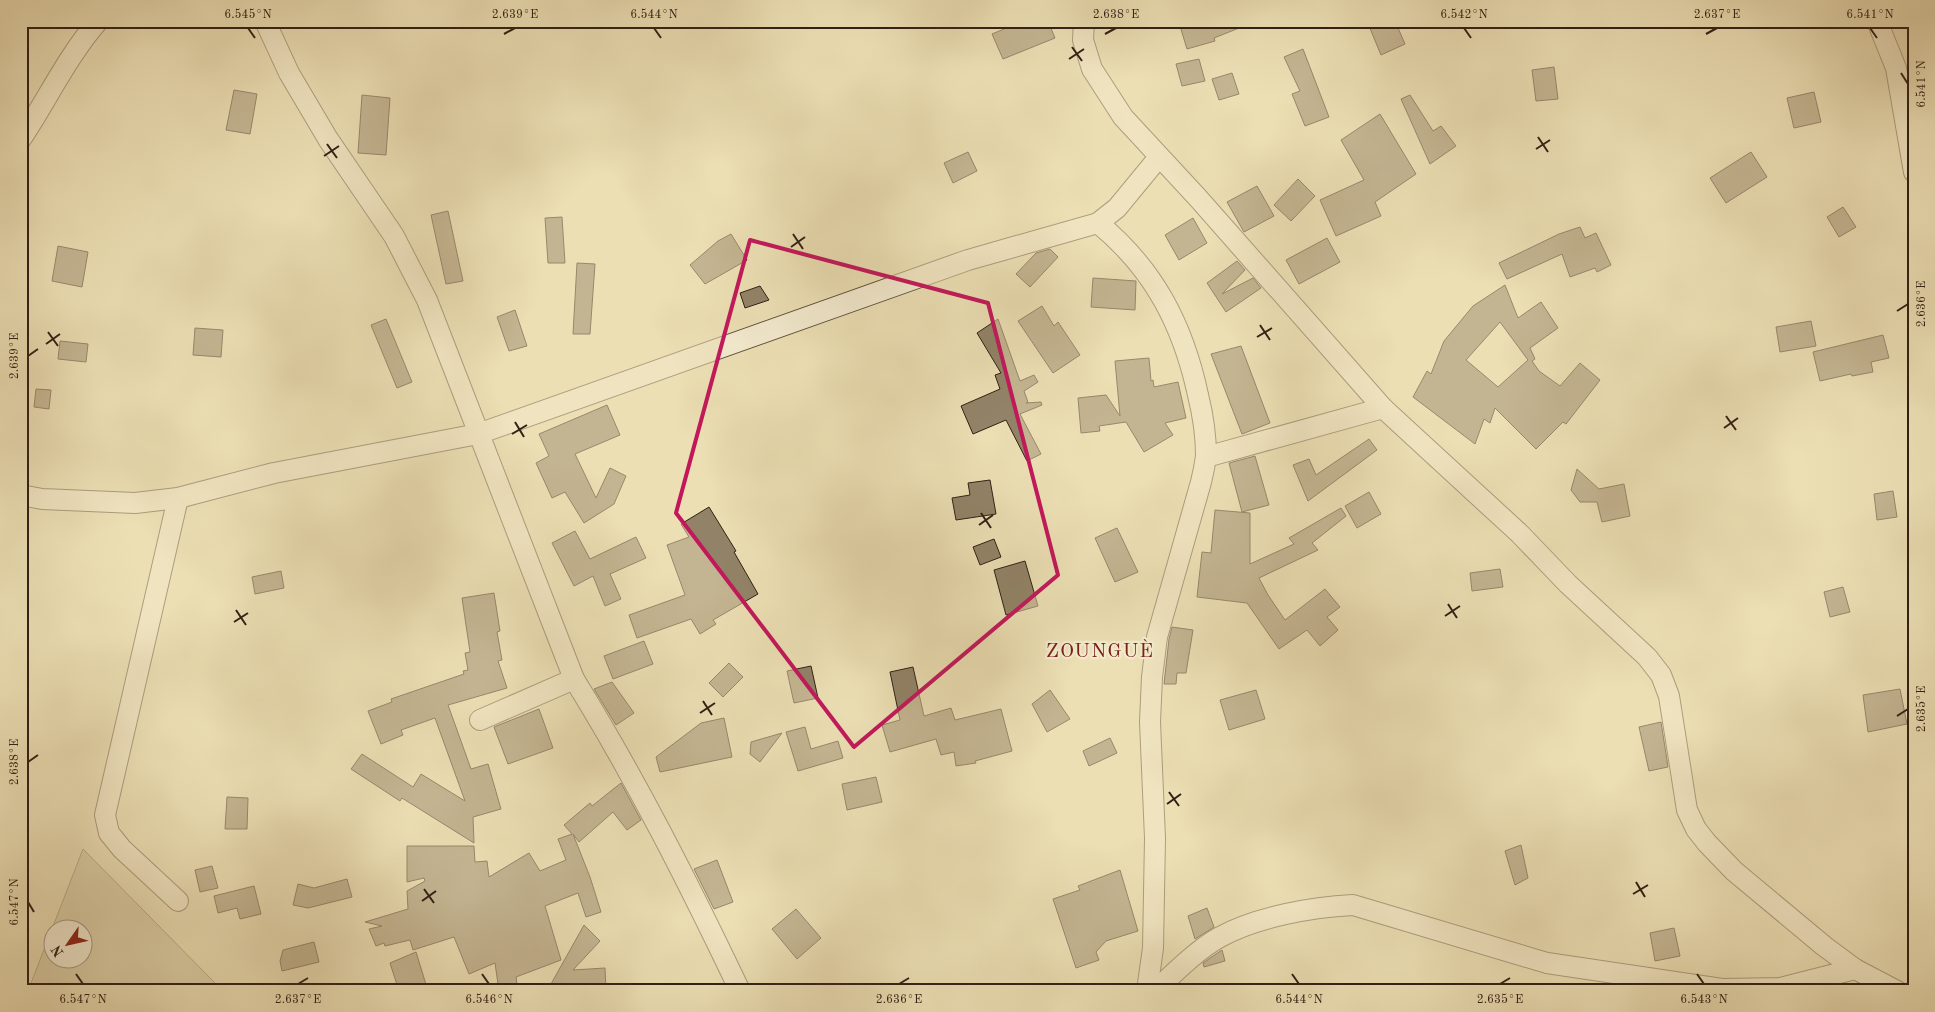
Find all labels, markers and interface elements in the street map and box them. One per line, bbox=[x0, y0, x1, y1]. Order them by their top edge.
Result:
text: 6.545°N bbox=[224, 8, 272, 21]
text: 6.544°N bbox=[630, 8, 678, 21]
text: 6.542°N bbox=[1440, 8, 1488, 21]
text: 6.541°N bbox=[1846, 8, 1894, 21]
text: 2.639°E bbox=[492, 9, 538, 21]
text: 2.638°E bbox=[1093, 9, 1139, 21]
text: 2.637°E bbox=[1694, 9, 1740, 21]
text: 6.541°N bbox=[1915, 60, 1928, 108]
text: 2.636°E bbox=[1916, 281, 1928, 327]
text: 2.639°E bbox=[9, 333, 21, 379]
district label: ZOUNGUÈ bbox=[1046, 639, 1154, 662]
text: 2.635°E bbox=[1915, 686, 1928, 732]
text: 2.638°E bbox=[9, 739, 21, 785]
text: 6.547°N bbox=[8, 878, 21, 926]
north arrow bbox=[42, 920, 92, 970]
text: N bbox=[49, 942, 67, 959]
text: 6.547°N bbox=[59, 993, 107, 1006]
text: 6.546°N bbox=[465, 993, 513, 1006]
text: 6.544°N bbox=[1275, 993, 1323, 1006]
text: 2.635°E bbox=[1477, 993, 1523, 1006]
text: 6.543°N bbox=[1680, 993, 1728, 1006]
text: 2.637°E bbox=[275, 994, 321, 1006]
text: 2.636°E bbox=[876, 994, 922, 1006]

